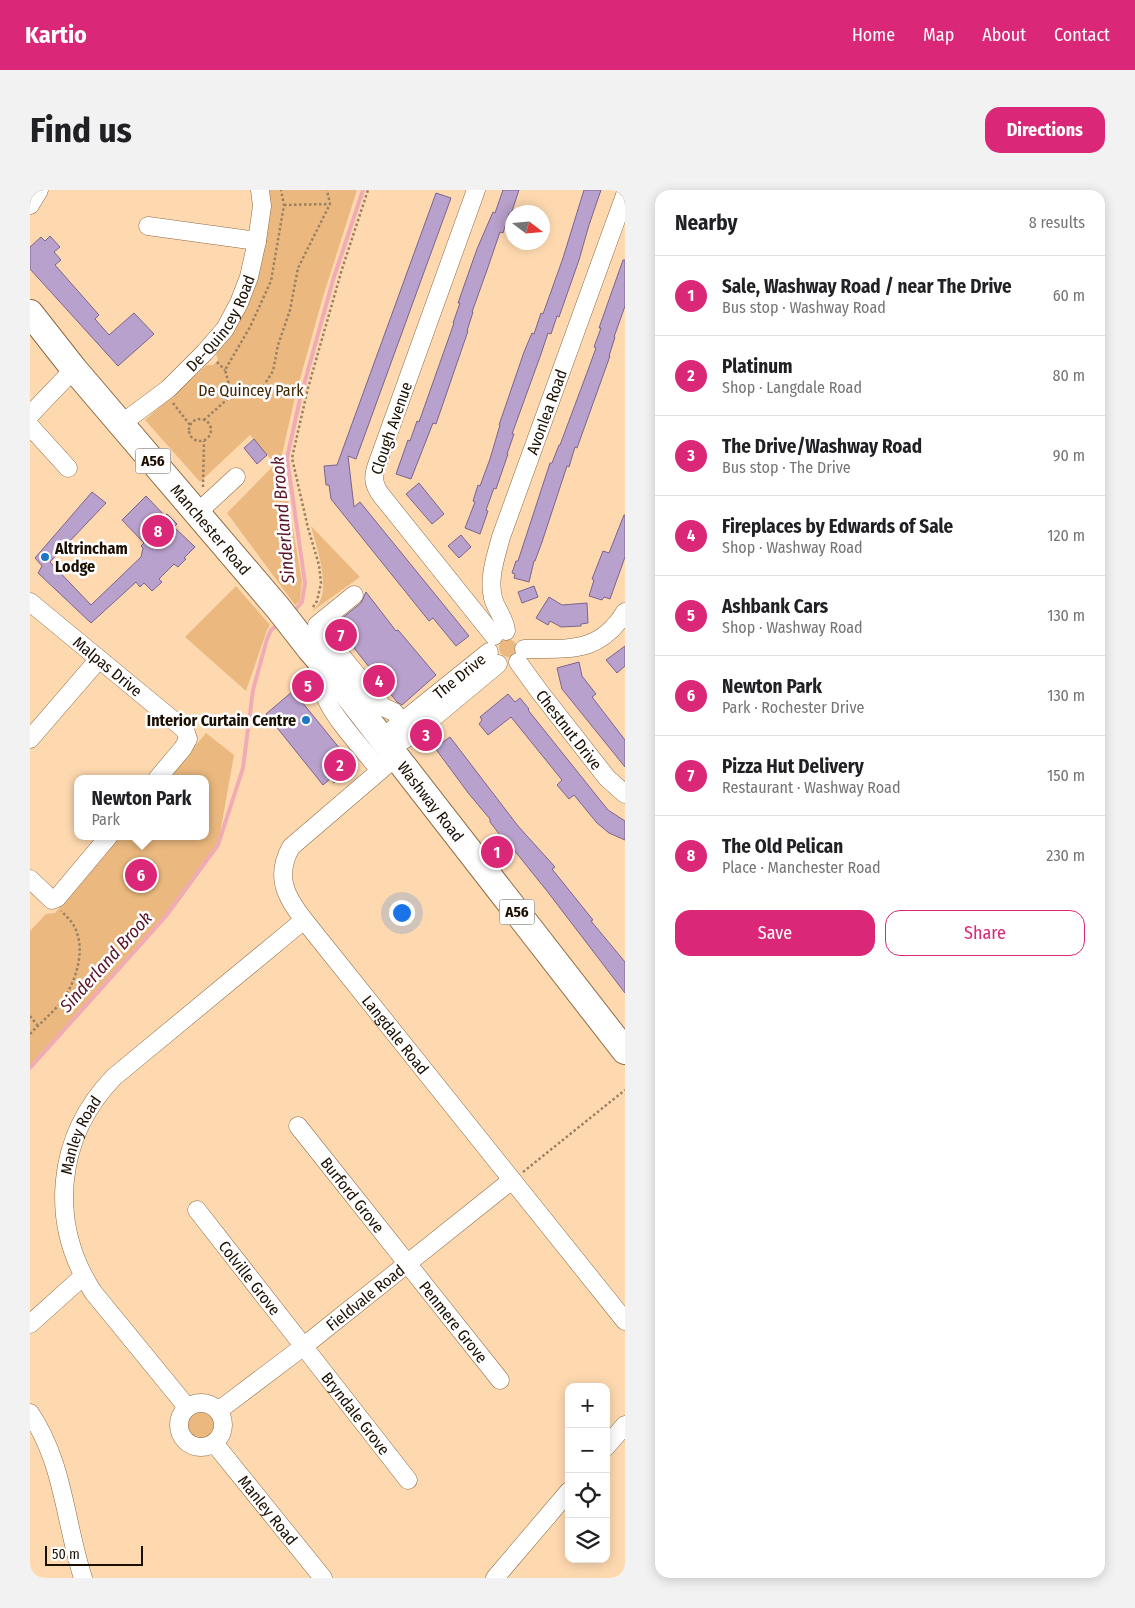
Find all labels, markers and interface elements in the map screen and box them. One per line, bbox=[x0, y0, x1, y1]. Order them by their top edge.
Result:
text: Kartio bbox=[25, 21, 87, 49]
text: Home bbox=[852, 24, 895, 46]
text: Map bbox=[923, 24, 954, 46]
text: About bbox=[982, 24, 1026, 46]
text: Contact bbox=[1054, 24, 1110, 46]
button: Directions bbox=[985, 107, 1105, 153]
text: Find us bbox=[30, 109, 132, 151]
north arrow bbox=[505, 205, 550, 250]
text: Nearby bbox=[675, 210, 737, 236]
text: 8 results bbox=[1029, 213, 1085, 232]
street label: De-Quincey Road bbox=[182, 272, 259, 375]
text: Sale, Washway Road / near The Drive bbox=[722, 275, 1012, 298]
text: 1 bbox=[688, 286, 694, 305]
text: 60 m bbox=[1053, 286, 1085, 305]
text: Bus stop · Washway Road bbox=[722, 298, 886, 317]
text: Platinum bbox=[722, 355, 793, 378]
text: 2 bbox=[687, 366, 695, 385]
text: 80 m bbox=[1053, 366, 1085, 385]
street label: Avonlea Road bbox=[523, 367, 571, 457]
text: Shop · Langdale Road bbox=[722, 378, 862, 397]
street label: Clough Avenue bbox=[367, 379, 416, 477]
park label: De Quincey Park bbox=[198, 381, 304, 400]
text: The Drive/Washway Road bbox=[722, 435, 922, 458]
text: 3 bbox=[687, 446, 695, 465]
text: 90 m bbox=[1053, 446, 1085, 465]
road number: A56 bbox=[136, 448, 170, 474]
water label: Sinderland Brook bbox=[266, 455, 300, 585]
text: Bus stop · The Drive bbox=[722, 458, 851, 477]
street label: Manchester Road bbox=[167, 480, 254, 579]
pin: 8 bbox=[142, 512, 174, 550]
text: Fireplaces by Edwards of Sale bbox=[722, 515, 953, 538]
text: 4 bbox=[687, 526, 695, 545]
text: 120 m bbox=[1047, 526, 1085, 545]
text: Shop · Washway Road bbox=[722, 538, 863, 557]
place label: Altrincham Lodge bbox=[54, 539, 128, 576]
marker: Altrincham Lodge bbox=[39, 551, 51, 563]
text: Ashbank Cars bbox=[722, 595, 828, 618]
text: 5 bbox=[687, 606, 695, 625]
text: 130 m bbox=[1047, 606, 1085, 625]
pin: 7 bbox=[325, 616, 357, 654]
text: Shop · Washway Road bbox=[722, 618, 863, 637]
street label: Malpas Drive bbox=[69, 633, 146, 701]
street label: The Drive bbox=[430, 650, 489, 703]
pin: 4 bbox=[363, 662, 395, 700]
pin: 5 bbox=[292, 667, 324, 705]
text: Newton Park bbox=[722, 675, 822, 698]
street label: Chestnut Drive bbox=[532, 686, 606, 774]
text: 6 bbox=[687, 686, 695, 705]
text: 130 m bbox=[1047, 686, 1085, 705]
text: Park · Rochester Drive bbox=[722, 698, 864, 717]
place label: Interior Curtain Centre bbox=[147, 711, 296, 730]
marker: Interior Curtain Centre bbox=[300, 714, 312, 726]
pin: 3 bbox=[410, 716, 442, 754]
pin: 2 bbox=[324, 746, 356, 784]
text: Pizza Hut Delivery bbox=[722, 755, 864, 778]
street label: Washway Road bbox=[393, 758, 468, 846]
text: 7 bbox=[688, 766, 694, 785]
text: 150 m bbox=[1047, 766, 1085, 785]
popup bbox=[74, 775, 209, 840]
text: Restaurant · Washway Road bbox=[722, 778, 900, 797]
text: Newton Park bbox=[92, 787, 191, 810]
text: Park bbox=[92, 810, 120, 829]
pin: 1 bbox=[481, 833, 513, 871]
text: The Old Pelican bbox=[722, 835, 843, 858]
text: 8 bbox=[687, 846, 695, 865]
text: 230 m bbox=[1046, 846, 1085, 865]
pin: 6 bbox=[125, 856, 157, 894]
text: Place · Manchester Road bbox=[722, 858, 881, 877]
your location bbox=[389, 900, 415, 926]
road number: A56 bbox=[500, 900, 534, 924]
water label: Sinderland Brook bbox=[54, 907, 157, 1017]
button: Save bbox=[675, 910, 875, 956]
button: Share bbox=[885, 910, 1085, 956]
street label: Langdale Road bbox=[358, 992, 433, 1078]
street label: Manley Road bbox=[57, 1092, 105, 1176]
street label: Burford Grove bbox=[317, 1154, 388, 1237]
street label: Colville Grove bbox=[215, 1237, 285, 1319]
street label: Fieldvale Road bbox=[322, 1261, 408, 1335]
street label: Penmere Grove bbox=[415, 1277, 491, 1367]
street label: Bryndale Grove bbox=[317, 1368, 394, 1459]
map controls bbox=[565, 1383, 610, 1563]
button: + bbox=[565, 1383, 610, 1428]
button: − bbox=[565, 1428, 610, 1473]
street label: Manley Road bbox=[234, 1472, 301, 1549]
button: locate bbox=[565, 1473, 610, 1518]
button: layers bbox=[565, 1518, 610, 1563]
scale bar bbox=[45, 1543, 142, 1566]
text: 50 m bbox=[52, 1546, 80, 1563]

